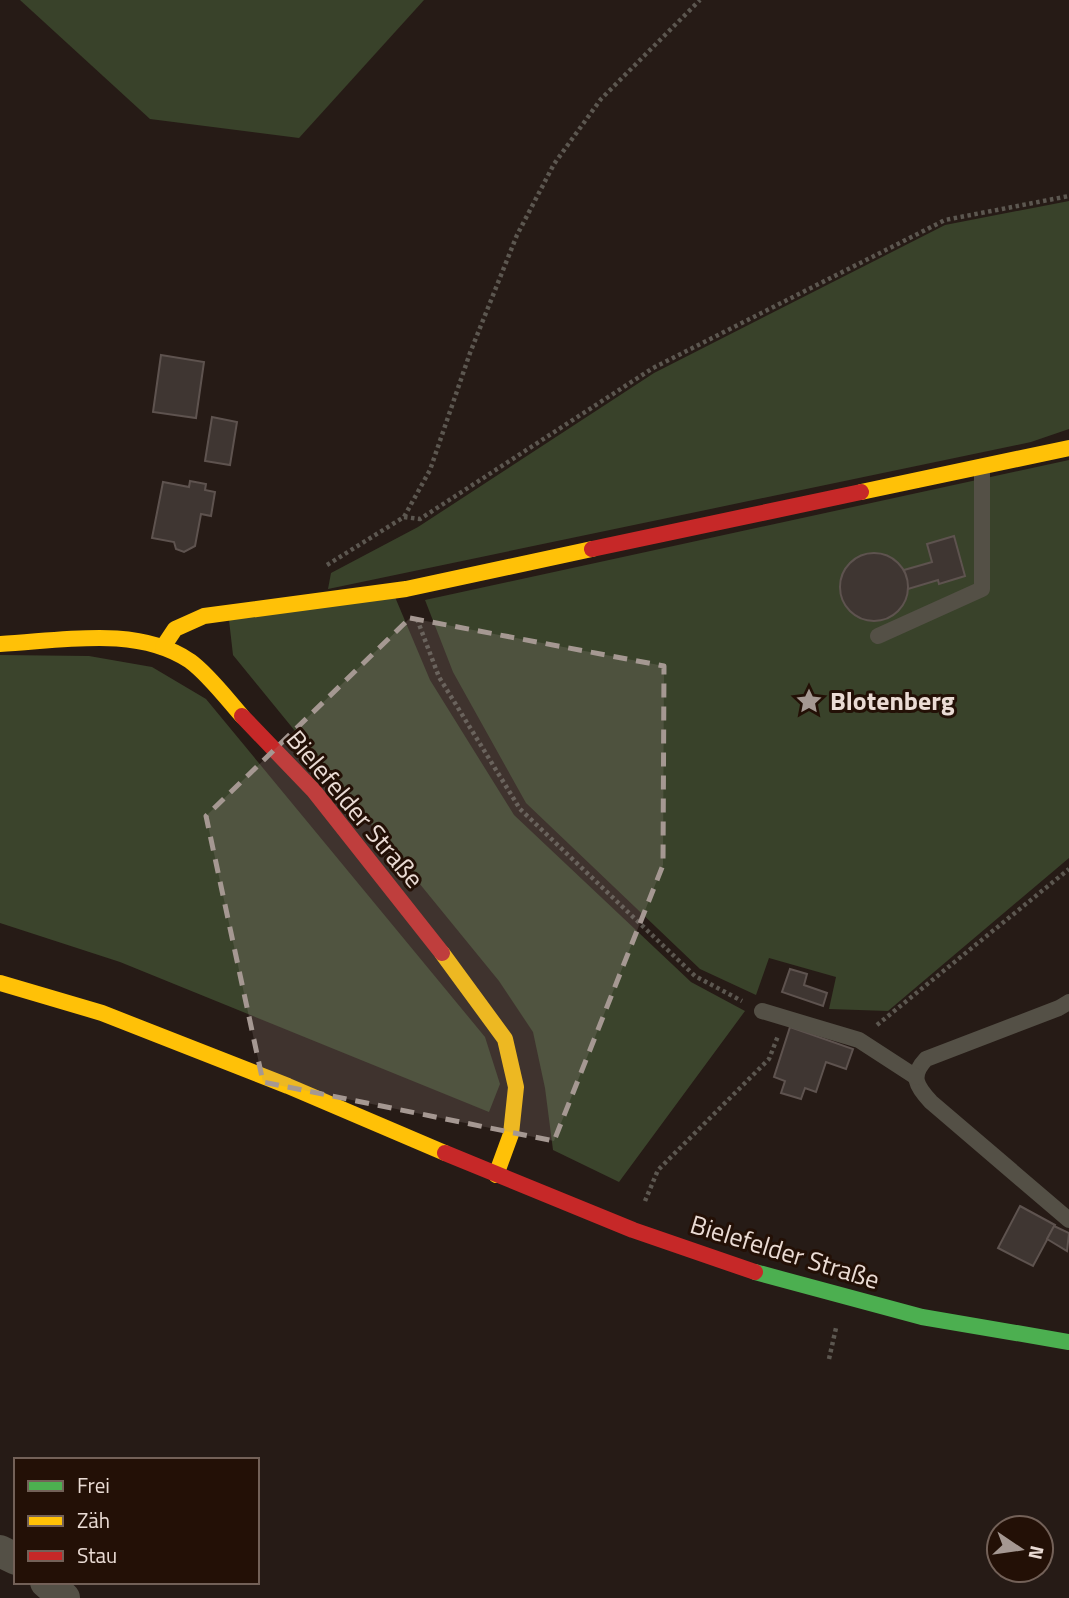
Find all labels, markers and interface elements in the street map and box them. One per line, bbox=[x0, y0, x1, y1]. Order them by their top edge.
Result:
place label: Blotenberg bbox=[830, 681, 955, 720]
place icon: Blotenberg bbox=[794, 686, 824, 716]
street label: Bielefelder Straße bbox=[277, 721, 433, 896]
street label: Bielefelder Straße bbox=[686, 1204, 885, 1299]
legend bbox=[14, 1458, 259, 1584]
text: Frei bbox=[77, 1469, 110, 1501]
text: Zäh bbox=[77, 1504, 110, 1536]
north arrow bbox=[985, 1514, 1055, 1584]
text: Stau bbox=[77, 1539, 117, 1571]
text: N bbox=[1021, 1543, 1053, 1563]

